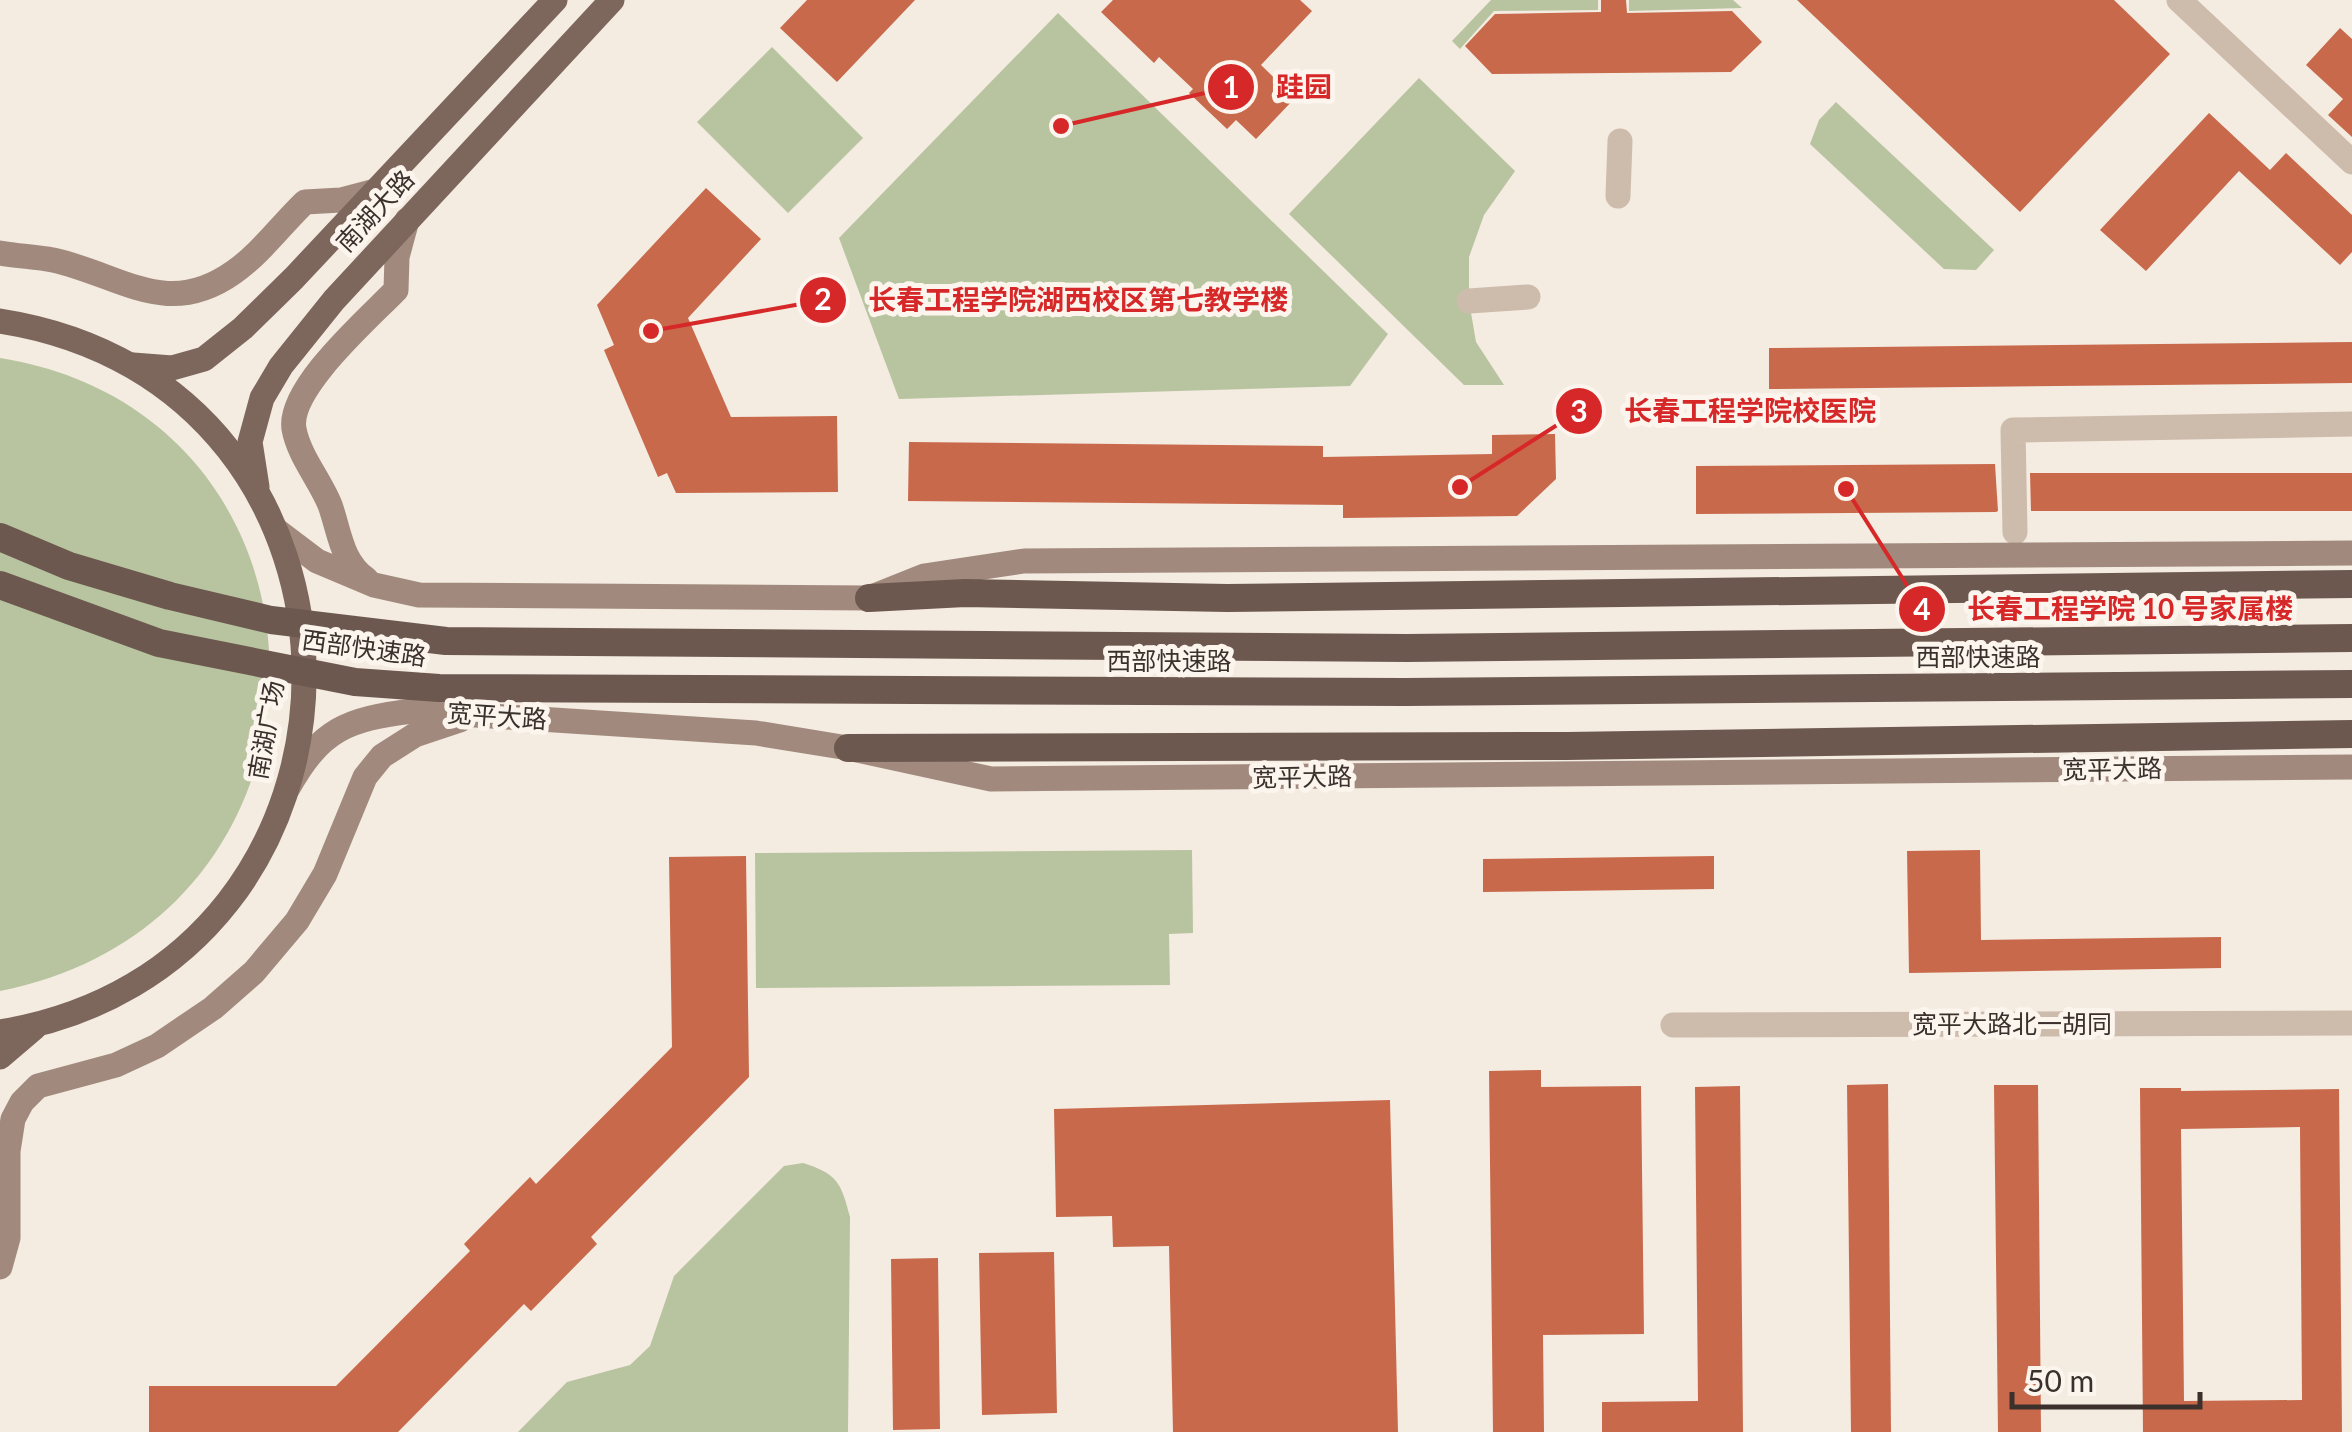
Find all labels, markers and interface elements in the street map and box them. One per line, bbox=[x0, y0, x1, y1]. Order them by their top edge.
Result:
callout: 跬园 bbox=[1206, 58, 1352, 116]
text: 1 bbox=[1222, 68, 1240, 104]
text: 跬园 bbox=[1276, 69, 1332, 103]
street label: 南湖大路 bbox=[329, 164, 419, 257]
callout: 长春工程学院湖西校区第七教学楼 bbox=[798, 271, 1308, 329]
text: 2 bbox=[814, 280, 832, 316]
text: 长春工程学院湖西校区第七教学楼 bbox=[868, 282, 1288, 316]
callout: 长春工程学院校医院 bbox=[1554, 382, 1896, 440]
text: 3 bbox=[1570, 392, 1588, 428]
text: 长春工程学院校医院 bbox=[1624, 393, 1876, 427]
callout: 长春工程学院 10 号家属楼 bbox=[1897, 580, 2313, 638]
text: 4 bbox=[1913, 590, 1931, 626]
text: 长春工程学院 10 号家属楼 bbox=[1967, 591, 2293, 625]
street label: 西部快速路 bbox=[300, 623, 428, 671]
street label: 西部快速路 bbox=[1915, 641, 2041, 671]
street label: 西部快速路 bbox=[1106, 645, 1232, 675]
street label: 南湖广场 bbox=[242, 678, 288, 782]
street label: 宽平大路 bbox=[446, 697, 548, 733]
street label: 宽平大路 bbox=[2062, 752, 2162, 784]
street label: 宽平大路 bbox=[1252, 760, 1352, 792]
street label: 宽平大路北一胡同 bbox=[1912, 1008, 2112, 1038]
scale bar bbox=[2012, 1347, 2200, 1409]
text: 50 m bbox=[2027, 1362, 2094, 1398]

